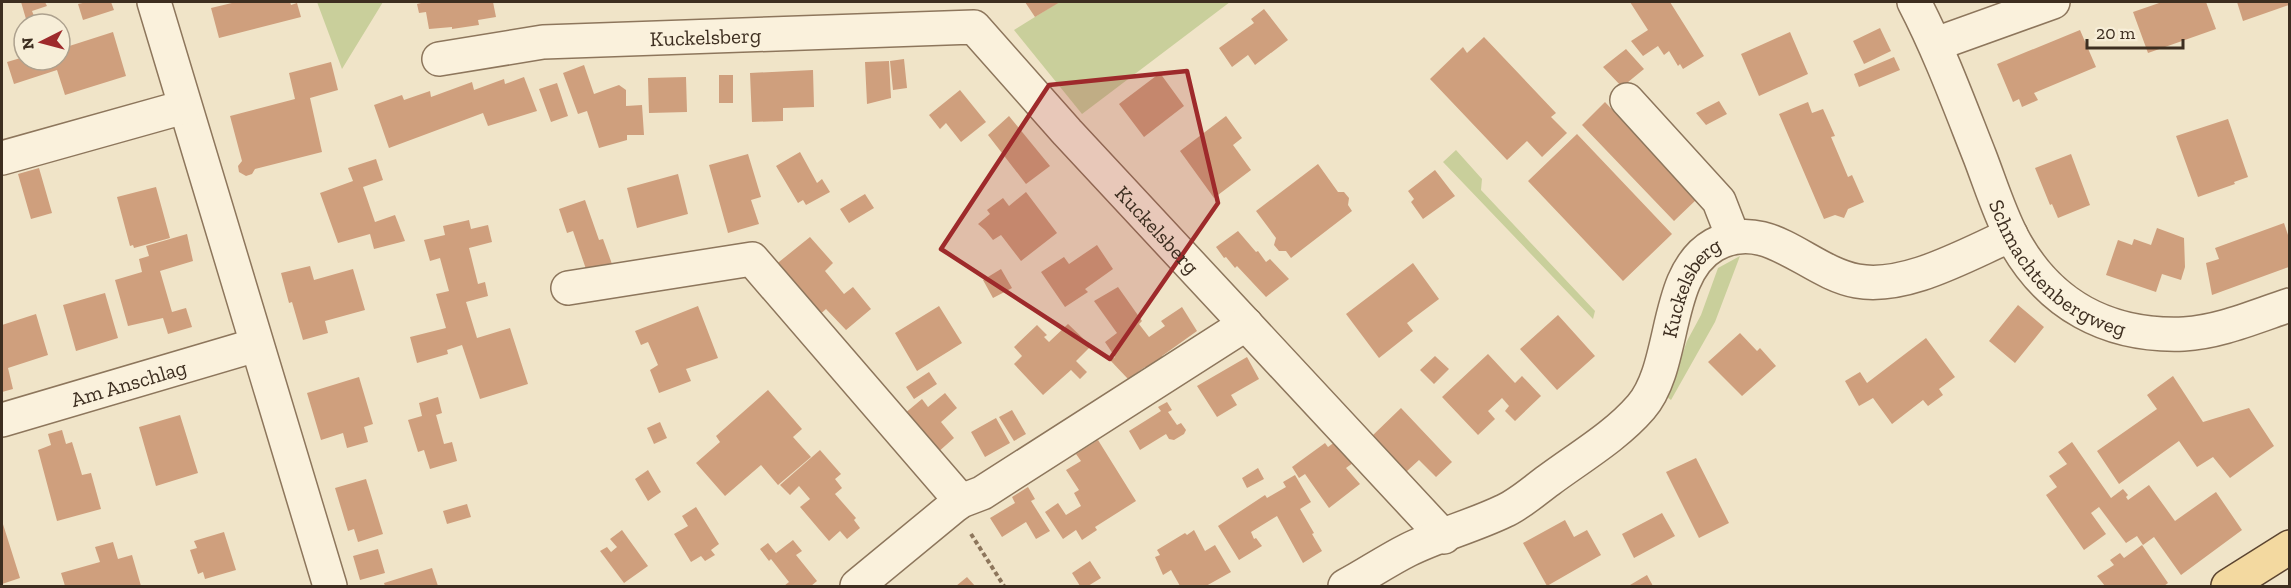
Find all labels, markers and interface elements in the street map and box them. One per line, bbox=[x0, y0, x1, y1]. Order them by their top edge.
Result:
north arrow bbox=[12, 12, 72, 72]
scale bar bbox=[2087, 12, 2183, 50]
street label: Kuckelsberg bbox=[649, 22, 762, 51]
text: 20 m bbox=[2096, 22, 2136, 44]
text: N bbox=[17, 36, 38, 51]
street label: Kuckelsberg bbox=[1111, 180, 1205, 279]
street label: Schmachtenbergweg bbox=[1984, 196, 2129, 341]
street label: Kuckelsberg bbox=[1656, 231, 1725, 340]
street label: Am Anschlag bbox=[68, 354, 190, 412]

